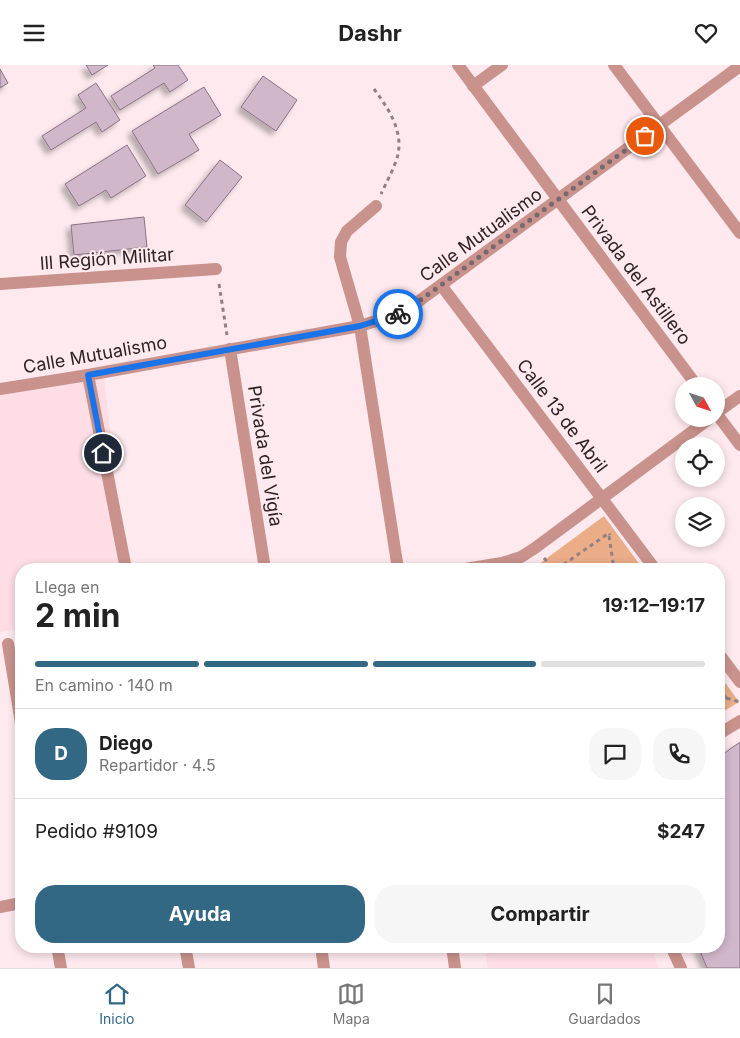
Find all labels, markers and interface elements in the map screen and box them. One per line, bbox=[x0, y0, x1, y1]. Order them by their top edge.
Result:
icon: menu bbox=[20, 19, 48, 47]
icon: heart bbox=[692, 19, 720, 47]
text: Dashr bbox=[338, 20, 402, 46]
pin bbox=[624, 115, 666, 157]
icon: bag bbox=[631, 122, 659, 150]
street label: Calle Mutualismo bbox=[416, 183, 546, 286]
street label: Privada del Astillero bbox=[577, 201, 696, 348]
street label: lll Región Militar bbox=[39, 243, 175, 274]
courier bbox=[373, 289, 423, 339]
icon: bike bbox=[384, 300, 412, 328]
street label: Calle Mutualismo bbox=[21, 332, 169, 378]
street label: Calle 13 de Abril bbox=[513, 355, 612, 477]
north arrow bbox=[675, 377, 725, 427]
map controls bbox=[675, 377, 725, 547]
street label: Privada del Vigía bbox=[244, 384, 287, 528]
pin bbox=[82, 432, 124, 474]
button: locate bbox=[675, 437, 725, 487]
icon: home bbox=[89, 439, 117, 467]
button: layers bbox=[675, 497, 725, 547]
text: Llega en bbox=[35, 577, 99, 597]
text: 19:12–19:17 bbox=[602, 594, 705, 617]
text: 2 min bbox=[35, 596, 121, 635]
text: En camino · 140 m bbox=[35, 675, 173, 695]
button: chat bbox=[589, 728, 641, 780]
button: phone bbox=[653, 728, 705, 780]
text: Diego bbox=[99, 732, 153, 755]
text: D bbox=[54, 742, 68, 765]
text: Repartidor · 4.5 bbox=[99, 755, 216, 775]
text: Pedido #9109 bbox=[35, 820, 158, 843]
text: $247 bbox=[657, 820, 705, 843]
button: Ayuda bbox=[35, 885, 365, 943]
button: Compartir bbox=[375, 885, 705, 943]
tab: Inicio bbox=[99, 980, 134, 1027]
tab: Mapa bbox=[333, 980, 370, 1027]
tab: Guardados bbox=[568, 980, 641, 1027]

